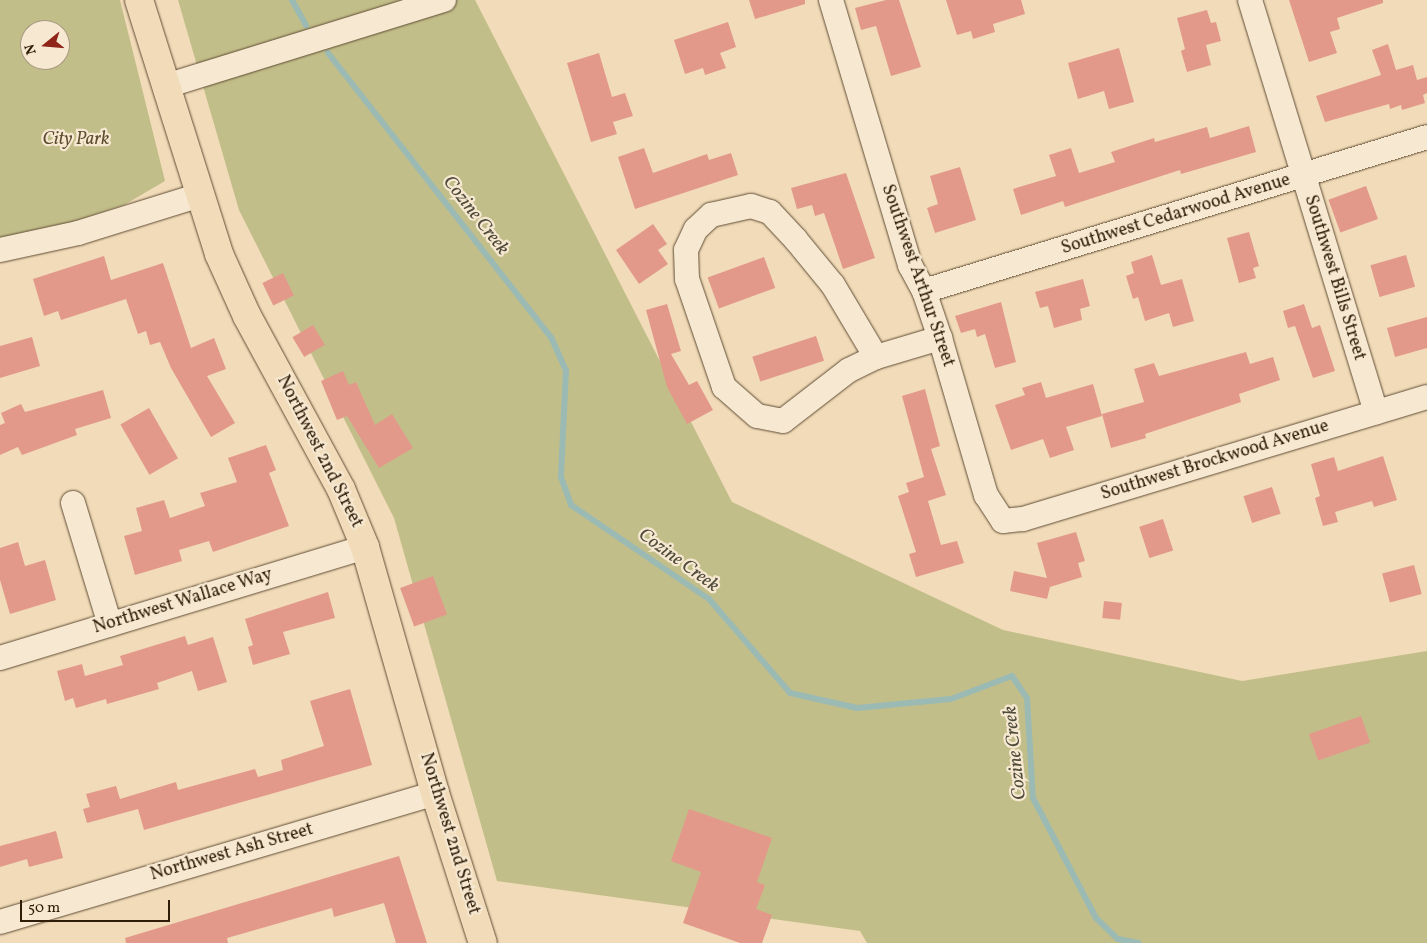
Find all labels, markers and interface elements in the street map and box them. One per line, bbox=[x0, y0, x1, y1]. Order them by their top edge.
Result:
north arrow bbox=[20, 20, 70, 70]
text: N bbox=[21, 42, 42, 57]
park label: City Park bbox=[43, 129, 109, 151]
street label: Southwest Cedarwood Avenue bbox=[1059, 170, 1293, 260]
water label: Cozine Creek bbox=[437, 172, 513, 260]
street label: Southwest Arthur Street bbox=[876, 182, 958, 370]
street label: Southwest Bills Street bbox=[1299, 193, 1369, 363]
street label: Northwest 2nd Street bbox=[271, 372, 367, 532]
street label: Southwest Brockwood Avenue bbox=[1098, 416, 1332, 506]
water label: Cozine Creek bbox=[633, 524, 723, 598]
street label: Northwest Wallace Way bbox=[90, 564, 276, 640]
water label: Cozine Creek bbox=[1000, 705, 1032, 801]
street label: Northwest 2nd Street bbox=[414, 750, 484, 918]
street label: Northwest Ash Street bbox=[148, 819, 316, 887]
scale bar bbox=[22, 890, 172, 922]
text: 50 m bbox=[28, 898, 60, 919]

